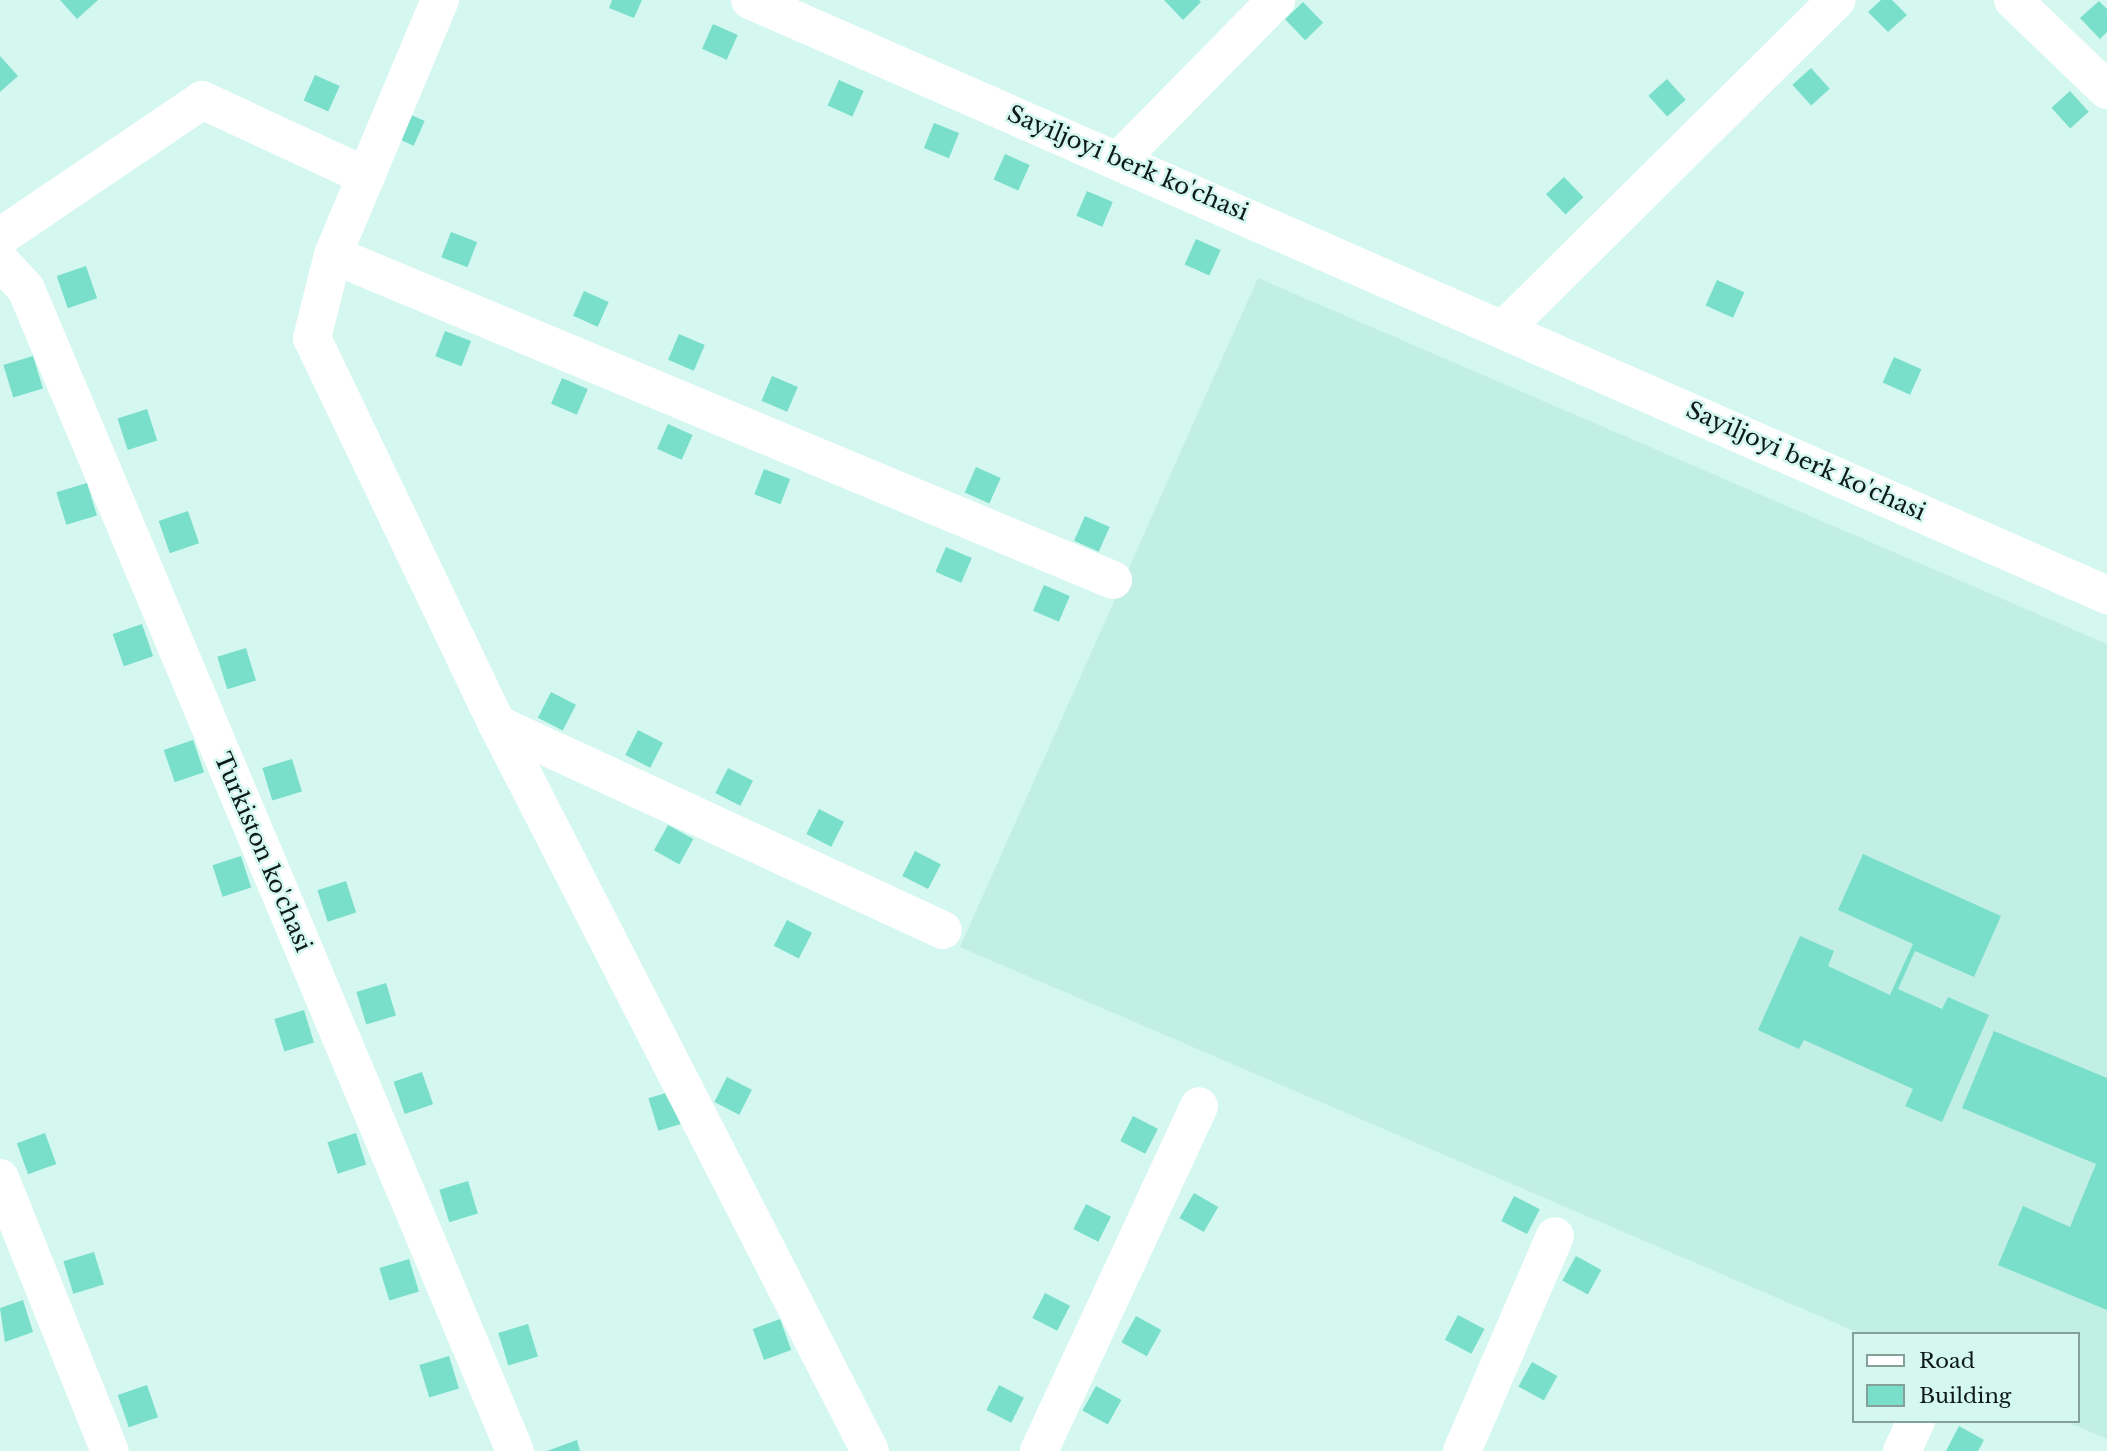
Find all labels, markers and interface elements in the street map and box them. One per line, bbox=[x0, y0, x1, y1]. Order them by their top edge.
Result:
street label: Sayiljoyi berk ko'chasi bbox=[1003, 100, 1253, 226]
street label: Sayiljoyi berk ko'chasi bbox=[1682, 396, 1930, 526]
street label: Turkiston ko'chasi bbox=[209, 748, 317, 956]
legend bbox=[1852, 1332, 2079, 1423]
text: Road bbox=[1919, 1348, 1975, 1374]
text: Building bbox=[1919, 1383, 2011, 1409]

